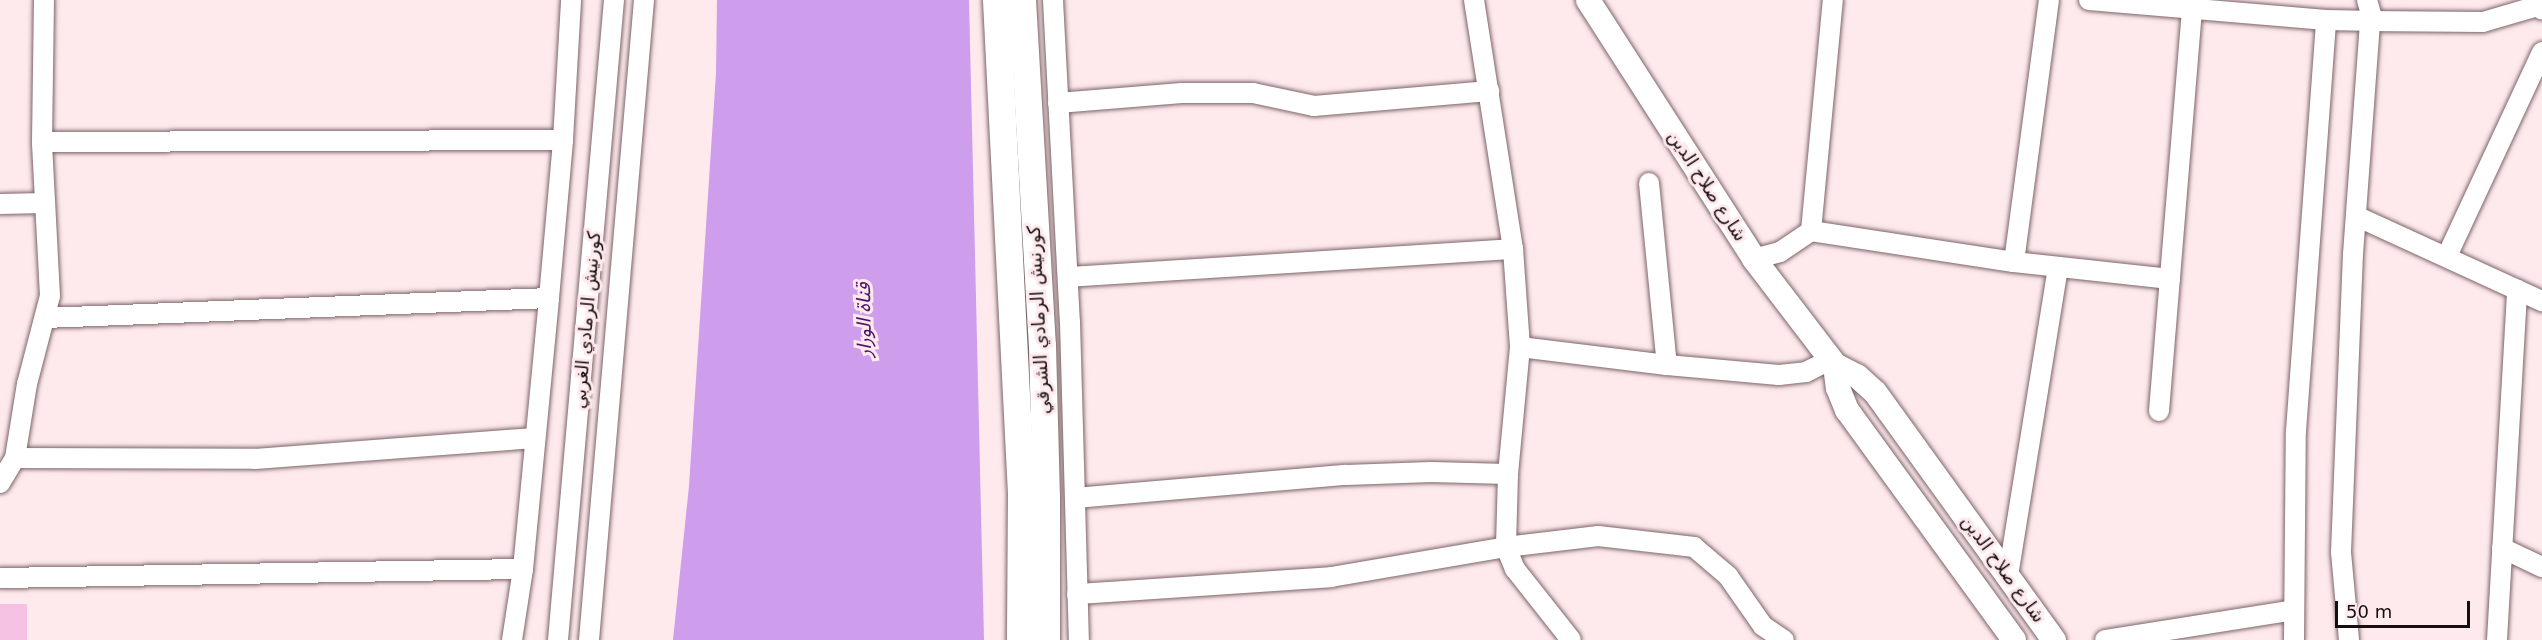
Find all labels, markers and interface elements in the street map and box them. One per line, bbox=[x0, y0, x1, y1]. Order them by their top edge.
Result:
street label: شارع صلاح الدين bbox=[1663, 127, 1751, 245]
street label: كورنيش الرمادي الشرقي bbox=[1023, 225, 1055, 415]
street label: كورنيش الرمادي الغربي bbox=[568, 230, 606, 410]
water label: قناة الورار bbox=[851, 283, 877, 357]
street label: شارع صلاح الدين bbox=[1957, 511, 2049, 627]
scale bar bbox=[2338, 589, 2473, 627]
text: 50 m bbox=[2346, 601, 2392, 622]

